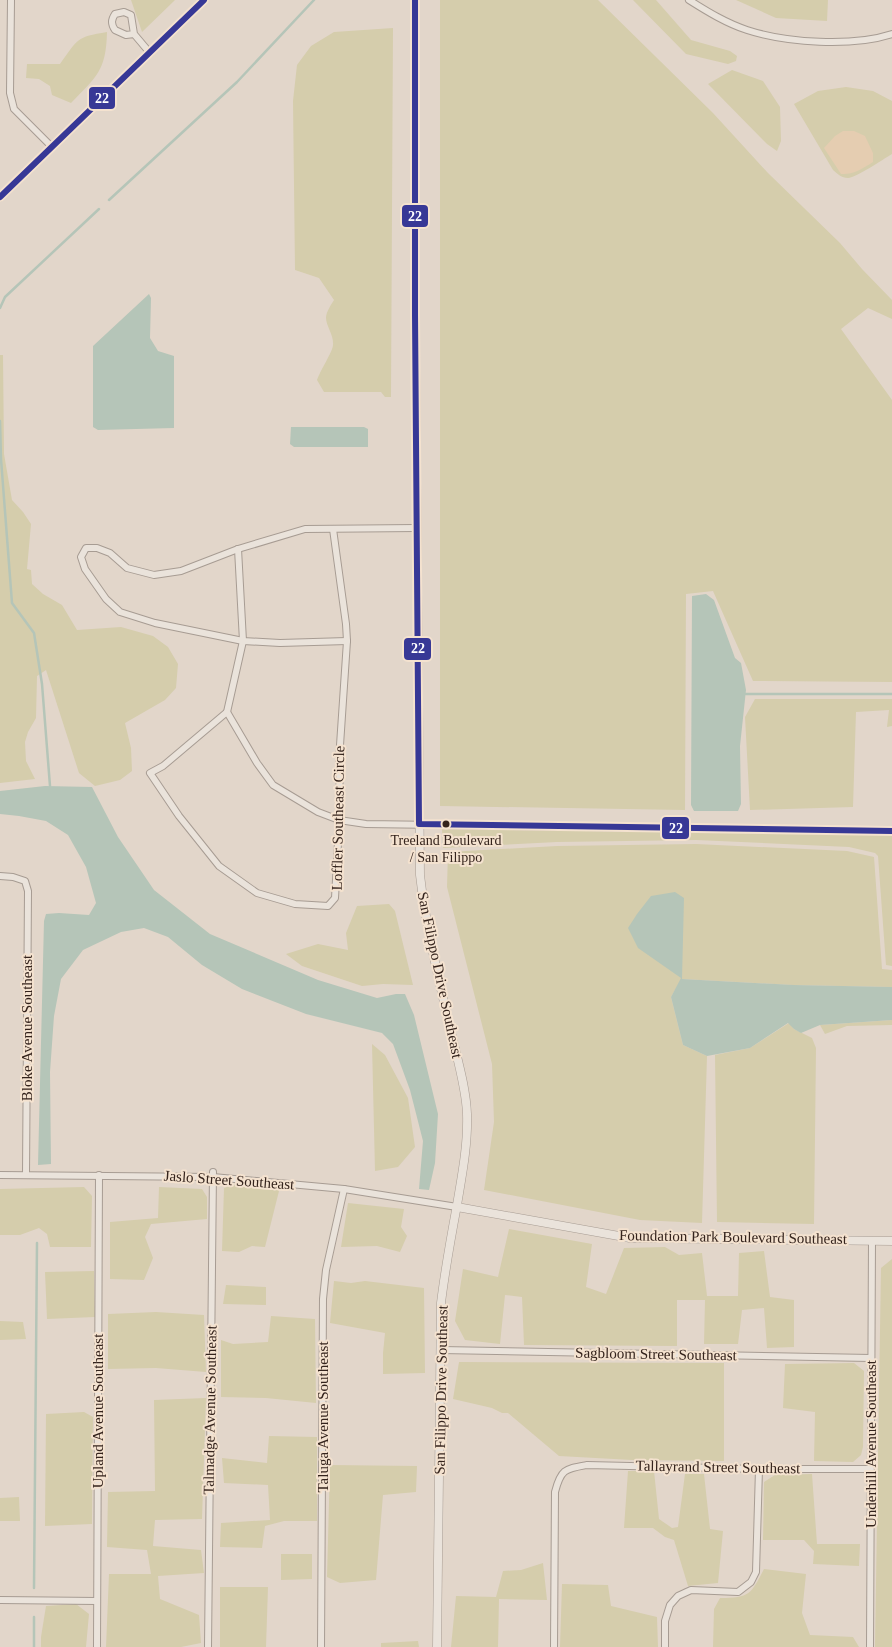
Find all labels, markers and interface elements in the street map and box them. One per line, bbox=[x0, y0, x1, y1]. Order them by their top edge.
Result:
line badge: 22 bbox=[88, 86, 116, 110]
text: 22 bbox=[95, 91, 109, 106]
line badge: 22 bbox=[401, 204, 429, 228]
text: 22 bbox=[408, 209, 422, 224]
line badge: 22 bbox=[403, 637, 432, 661]
text: 22 bbox=[411, 641, 425, 656]
street label: Loffler Southeast Circle bbox=[329, 745, 347, 890]
line badge: 22 bbox=[661, 816, 690, 840]
marker: Treeland Boulevard / San Filippo bbox=[441, 819, 451, 829]
text: 22 bbox=[669, 821, 683, 836]
place label: Treeland Boulevard / San Filippo bbox=[390, 833, 502, 865]
street label: San Filippo Drive Southeast bbox=[415, 890, 466, 1060]
street label: Bloke Avenue Southeast bbox=[19, 954, 35, 1101]
street label: Jaslo Street Southeast bbox=[163, 1167, 296, 1193]
street label: Foundation Park Boulevard Southeast bbox=[619, 1227, 848, 1247]
street label: San Filippo Drive Southeast bbox=[432, 1304, 450, 1475]
street label: Talmadge Avenue Southeast bbox=[201, 1324, 219, 1495]
street label: Upland Avenue Southeast bbox=[90, 1333, 106, 1488]
street label: Taluga Avenue Southeast bbox=[315, 1341, 331, 1493]
street label: Sagbloom Street Southeast bbox=[575, 1345, 738, 1363]
street label: Underhill Avenue Southeast bbox=[863, 1359, 879, 1528]
street label: Tallayrand Street Southeast bbox=[635, 1458, 801, 1476]

